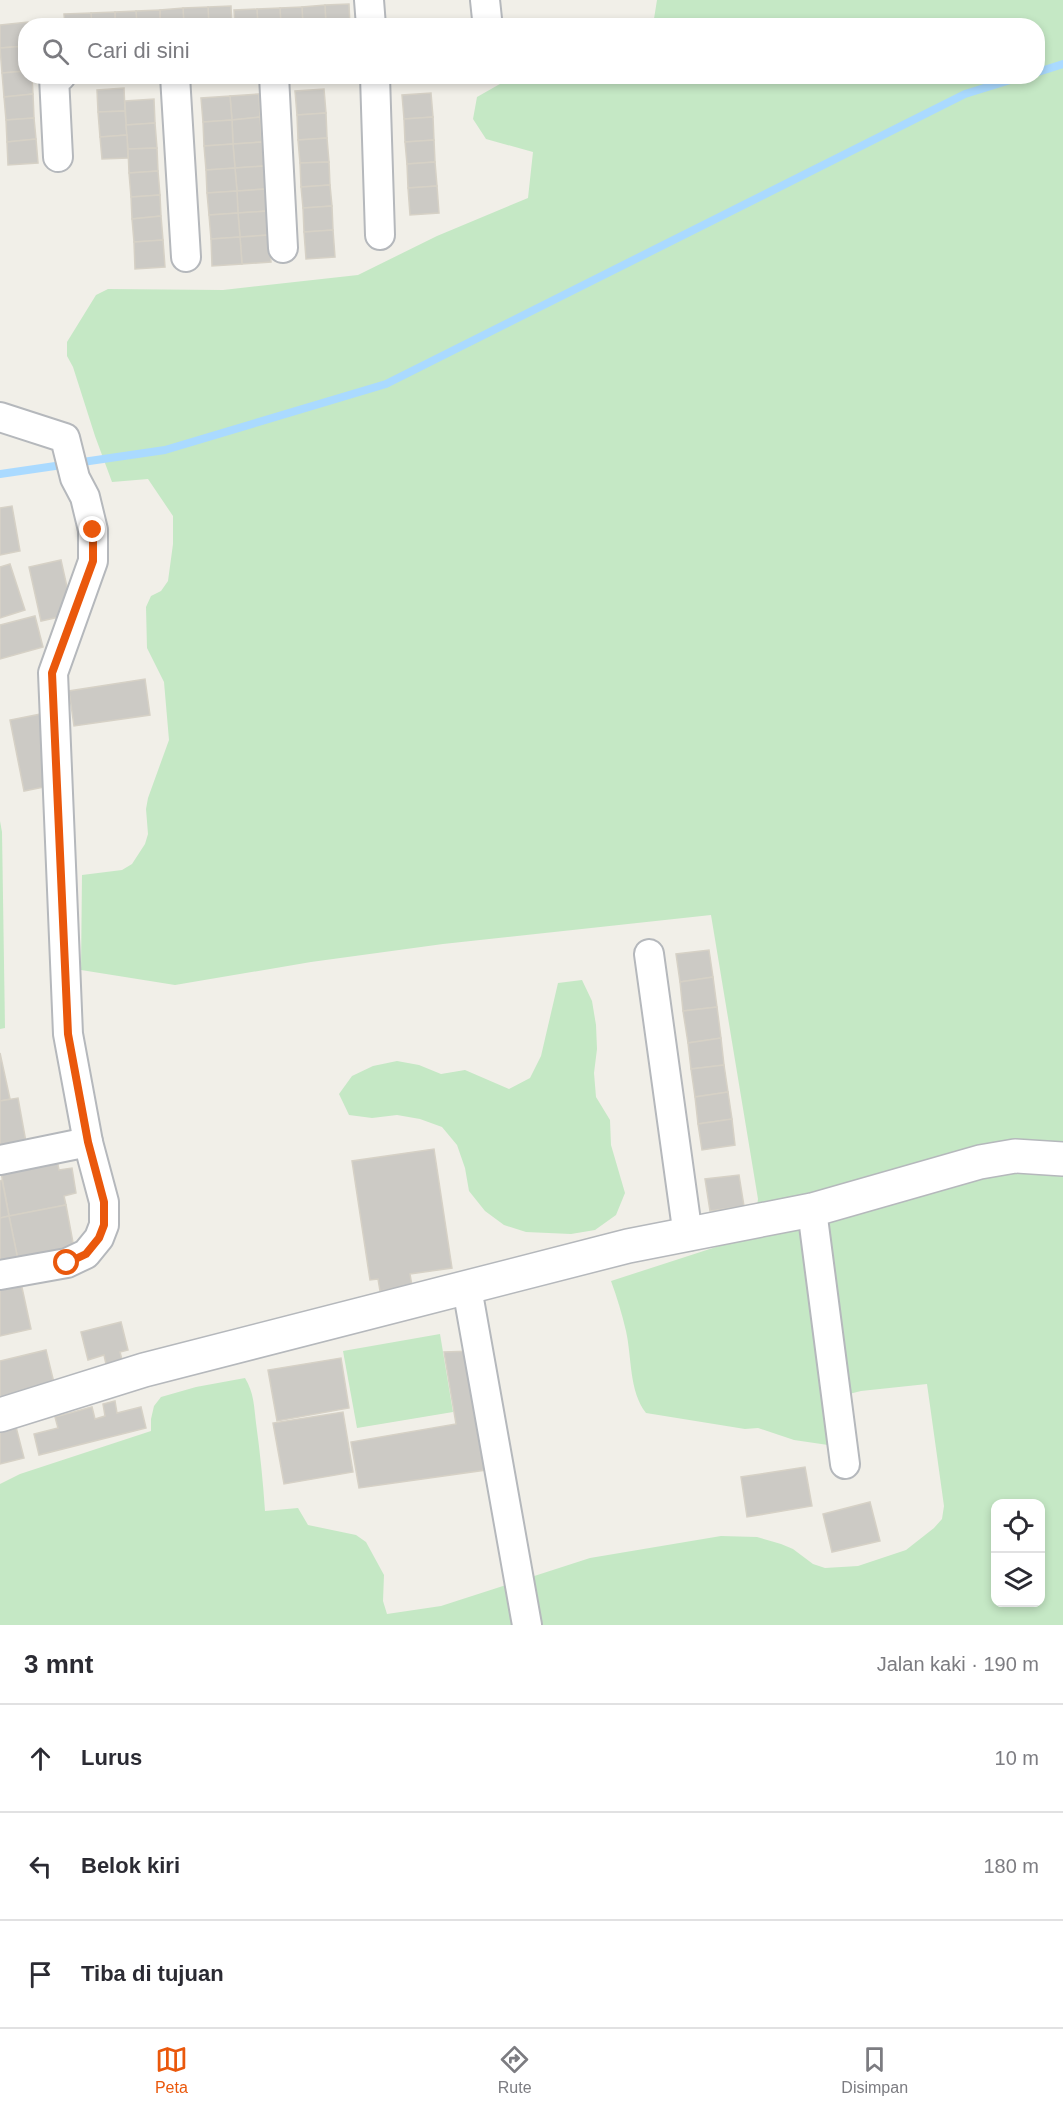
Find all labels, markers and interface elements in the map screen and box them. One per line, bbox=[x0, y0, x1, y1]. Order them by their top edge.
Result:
search box bbox=[18, 18, 1045, 84]
icon: search bbox=[39, 35, 72, 68]
text: Cari di sini bbox=[87, 38, 190, 63]
route end bbox=[79, 516, 105, 542]
route start bbox=[53, 1249, 79, 1275]
map controls bbox=[991, 1499, 1045, 1607]
button: locate bbox=[991, 1499, 1045, 1553]
button: layers bbox=[991, 1553, 1045, 1607]
text: 3 mnt bbox=[24, 1649, 93, 1679]
text: Jalan kaki · 190 m bbox=[877, 1653, 1039, 1675]
icon: ahead bbox=[24, 1742, 57, 1775]
text: Lurus bbox=[81, 1745, 142, 1770]
text: 10 m bbox=[995, 1747, 1039, 1769]
icon: left bbox=[24, 1850, 57, 1883]
text: Belok kiri bbox=[81, 1853, 180, 1878]
text: 180 m bbox=[983, 1855, 1039, 1877]
icon: arrive bbox=[24, 1958, 57, 1991]
text: Tiba di tujuan bbox=[81, 1961, 224, 1986]
tab: Peta bbox=[155, 2043, 188, 2097]
tab: Rute bbox=[498, 2043, 532, 2097]
tab: Disimpan bbox=[841, 2043, 908, 2097]

